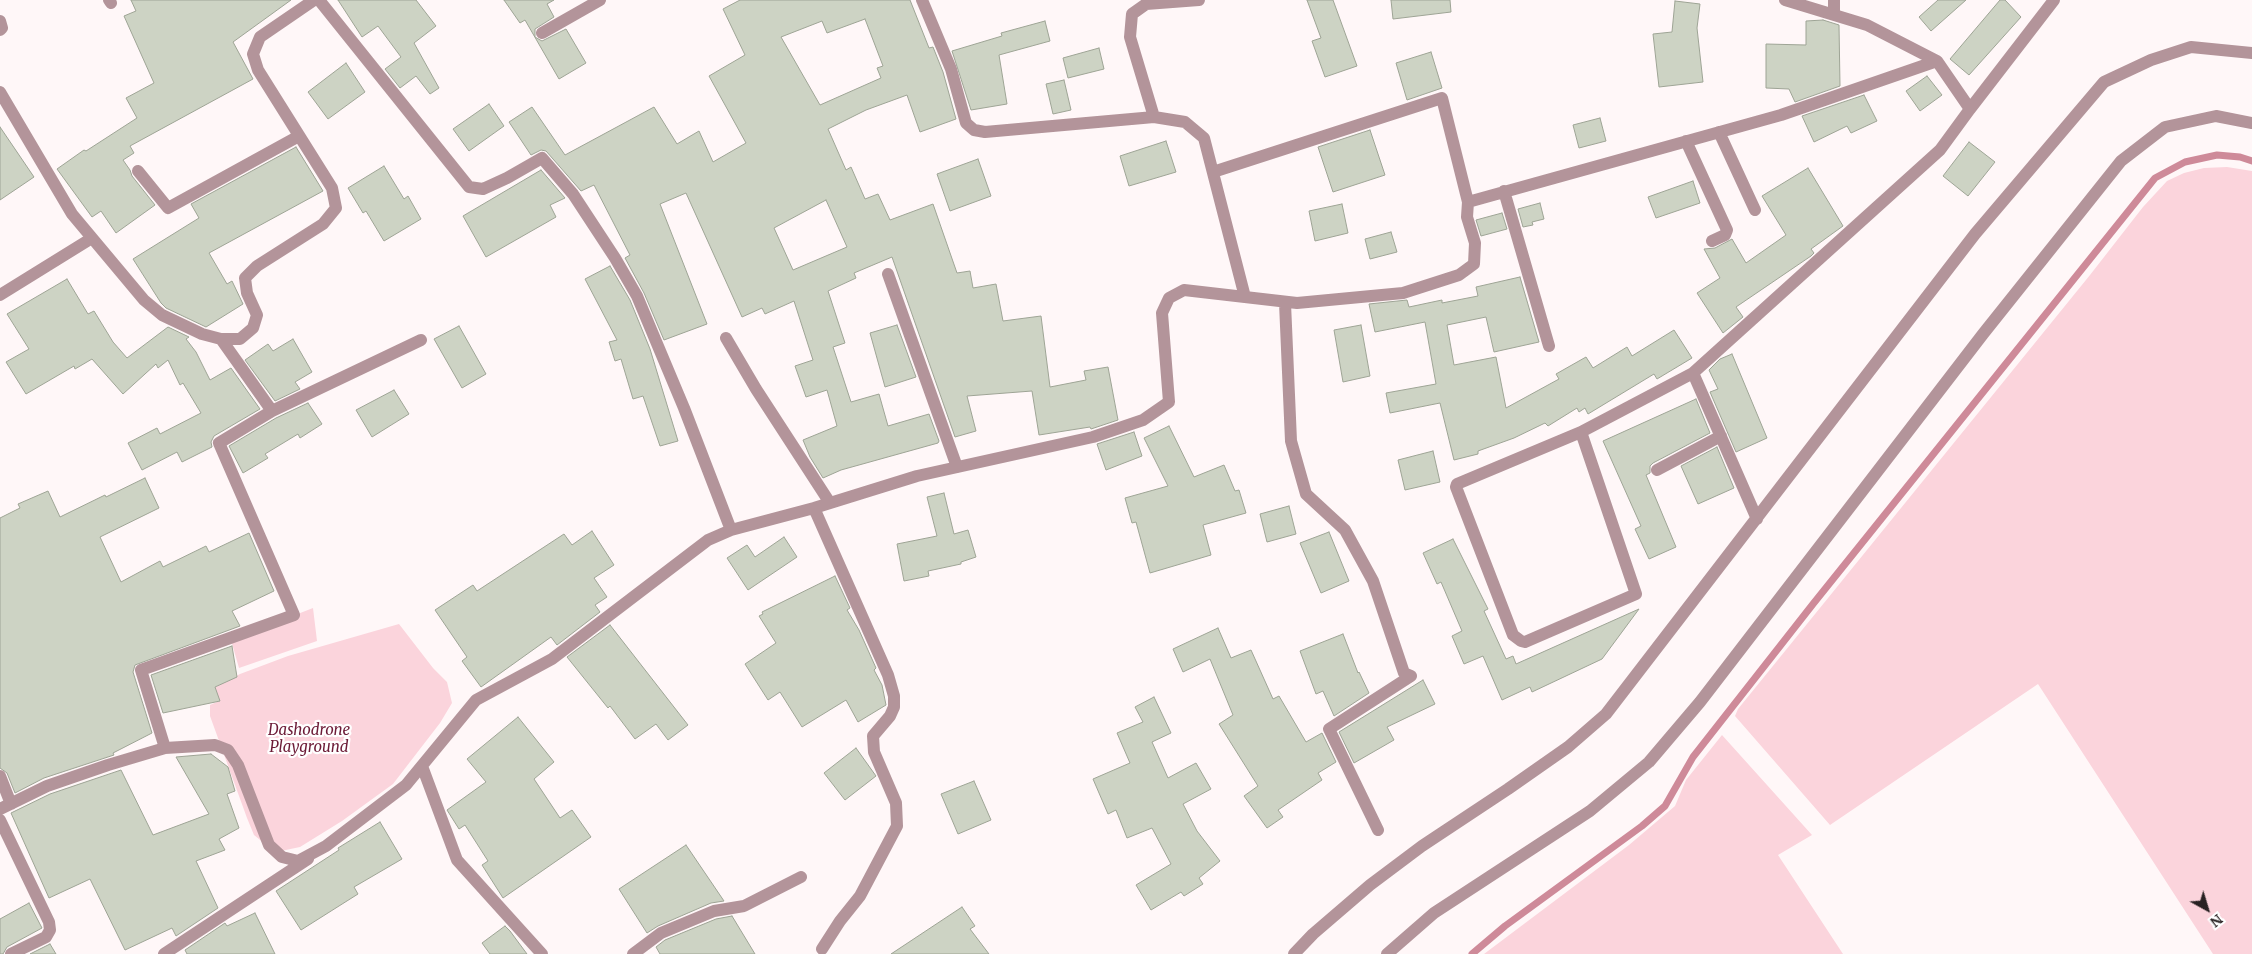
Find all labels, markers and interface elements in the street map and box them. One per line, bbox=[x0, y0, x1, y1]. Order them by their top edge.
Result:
park label: Dashodrone Playground bbox=[268, 722, 350, 757]
north arrow bbox=[2182, 884, 2232, 934]
text: N bbox=[2206, 910, 2226, 931]

